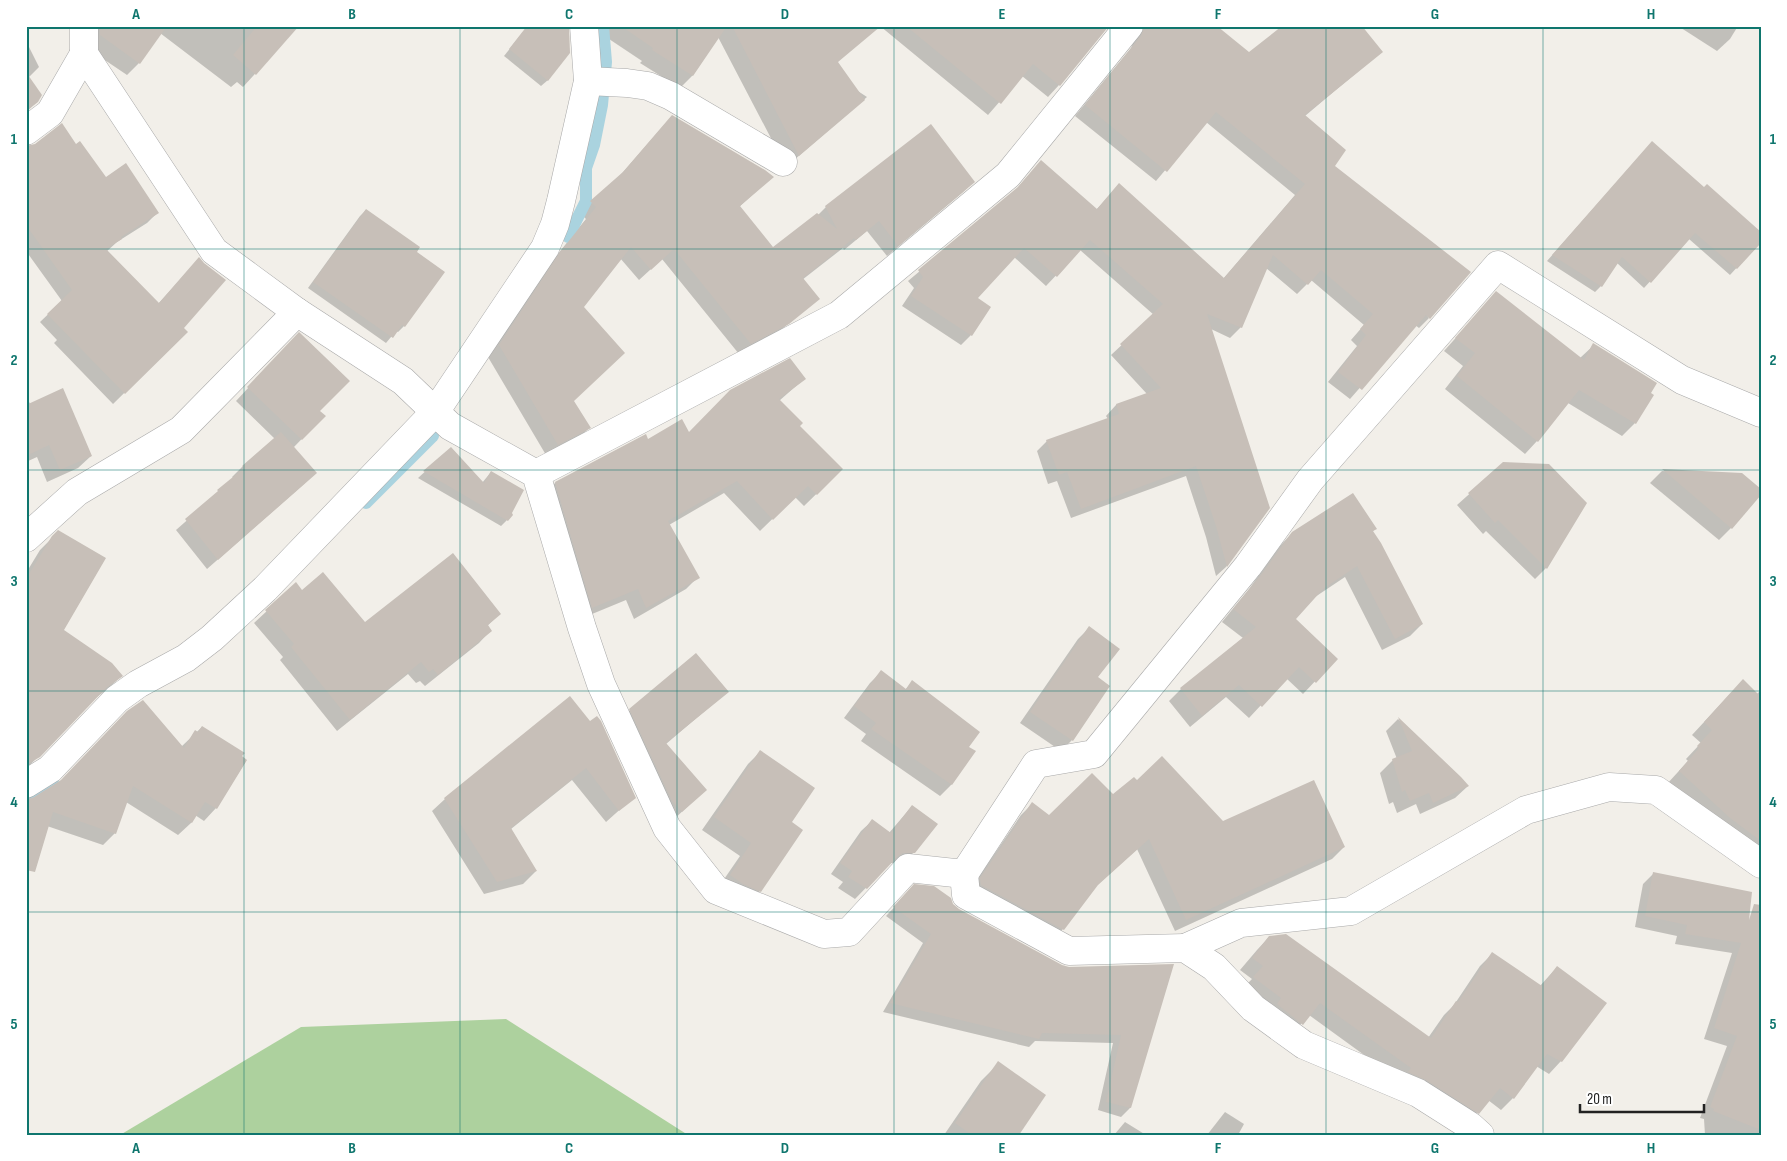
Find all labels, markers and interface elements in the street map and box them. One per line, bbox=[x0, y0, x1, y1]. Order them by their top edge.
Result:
text: A bbox=[131, 5, 140, 24]
text: B bbox=[348, 5, 356, 24]
text: C bbox=[565, 5, 573, 24]
text: D bbox=[781, 5, 789, 24]
text: E bbox=[999, 5, 1006, 24]
text: F bbox=[1215, 5, 1222, 24]
text: G bbox=[1431, 5, 1439, 24]
text: H bbox=[1647, 5, 1655, 24]
text: 1 bbox=[11, 130, 18, 149]
text: 1 bbox=[1770, 130, 1777, 149]
text: 2 bbox=[10, 351, 18, 370]
text: 2 bbox=[1769, 351, 1777, 370]
text: 3 bbox=[10, 572, 18, 591]
text: 3 bbox=[1769, 572, 1777, 591]
text: 4 bbox=[10, 793, 18, 812]
text: 4 bbox=[1769, 793, 1777, 812]
text: 5 bbox=[10, 1015, 18, 1034]
text: 5 bbox=[1769, 1015, 1777, 1034]
scale bar bbox=[1580, 1081, 1703, 1113]
text: 20 m bbox=[1587, 1090, 1612, 1109]
text: A bbox=[131, 1139, 140, 1158]
text: B bbox=[348, 1139, 356, 1158]
text: C bbox=[565, 1139, 573, 1158]
text: D bbox=[781, 1139, 789, 1158]
text: E bbox=[999, 1139, 1006, 1158]
text: F bbox=[1215, 1139, 1222, 1158]
text: G bbox=[1431, 1139, 1439, 1158]
text: H bbox=[1647, 1139, 1655, 1158]

